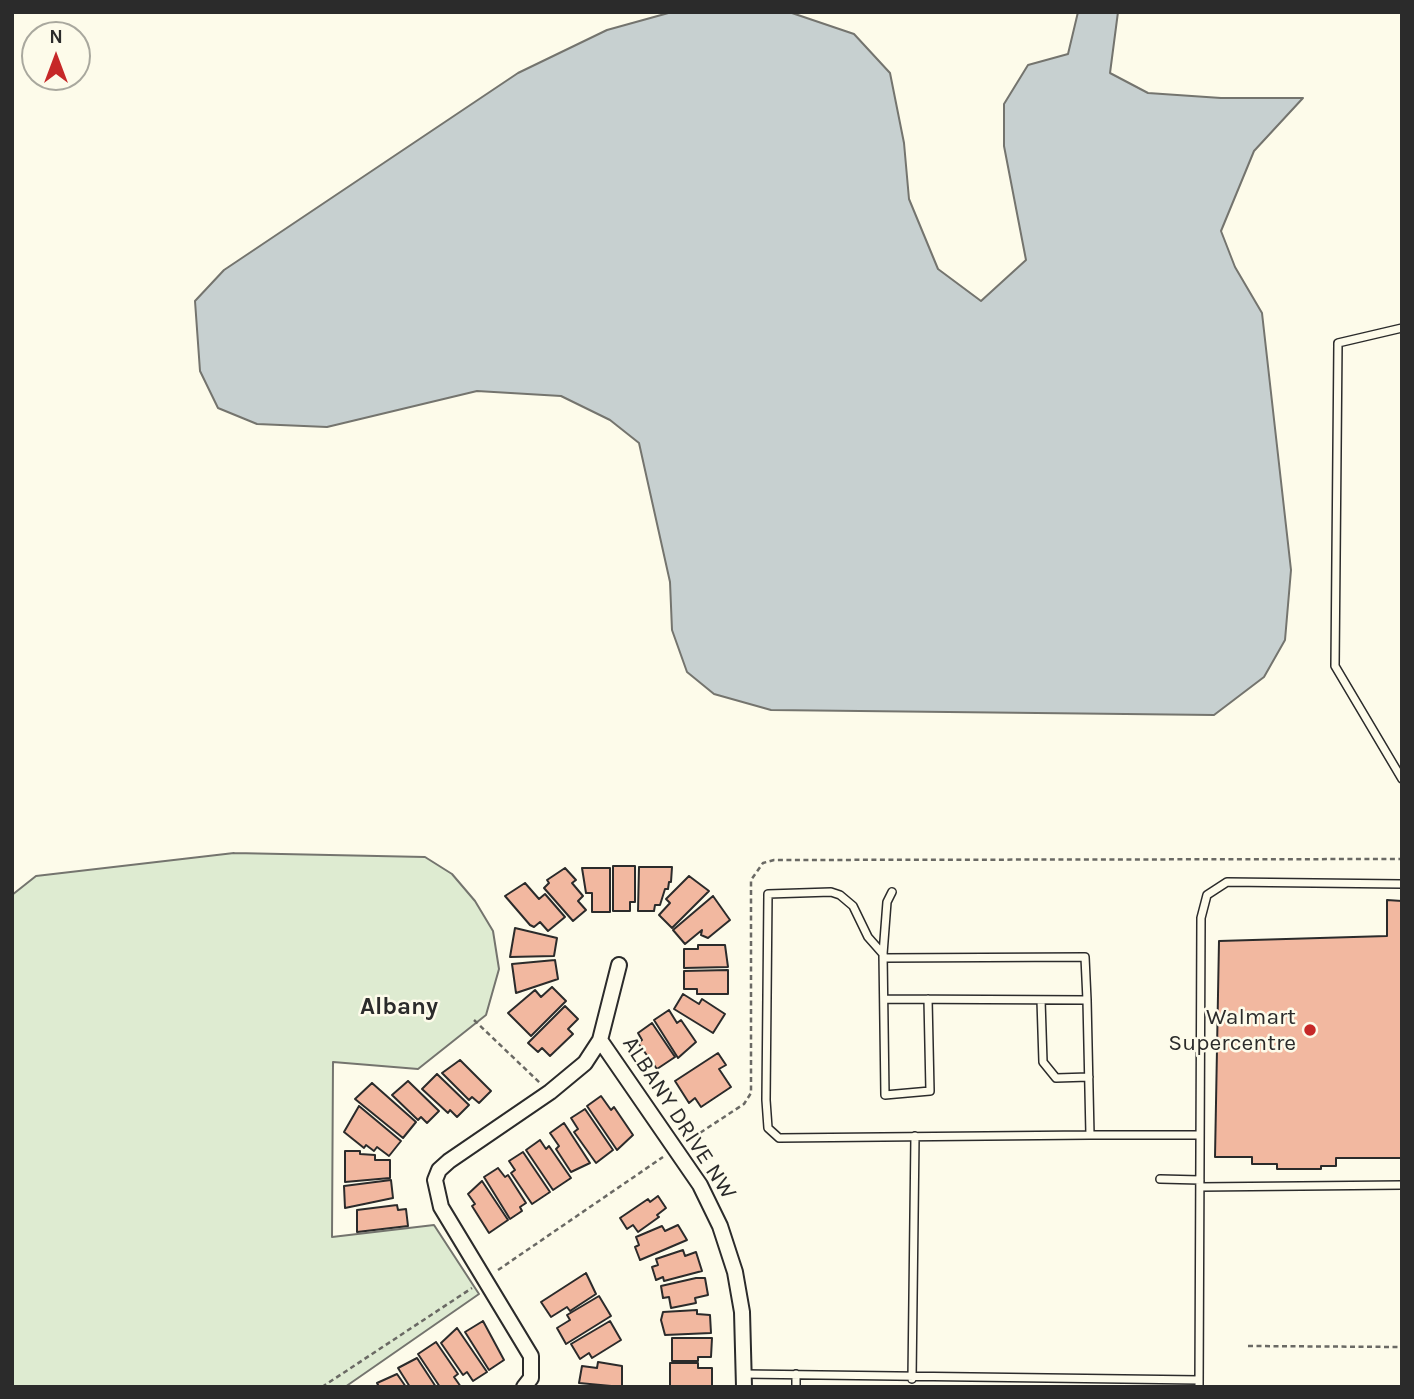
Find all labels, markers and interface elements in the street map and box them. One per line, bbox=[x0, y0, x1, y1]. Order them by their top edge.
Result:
north arrow bbox=[21, 21, 91, 91]
text: N bbox=[49, 26, 63, 48]
district label: Albany bbox=[360, 993, 438, 1021]
place label: Walmart Supercentre bbox=[1168, 1003, 1296, 1057]
marker: Walmart Supercentre bbox=[1302, 1022, 1318, 1038]
street label: ALBANY DRIVE NW bbox=[616, 1031, 742, 1205]

